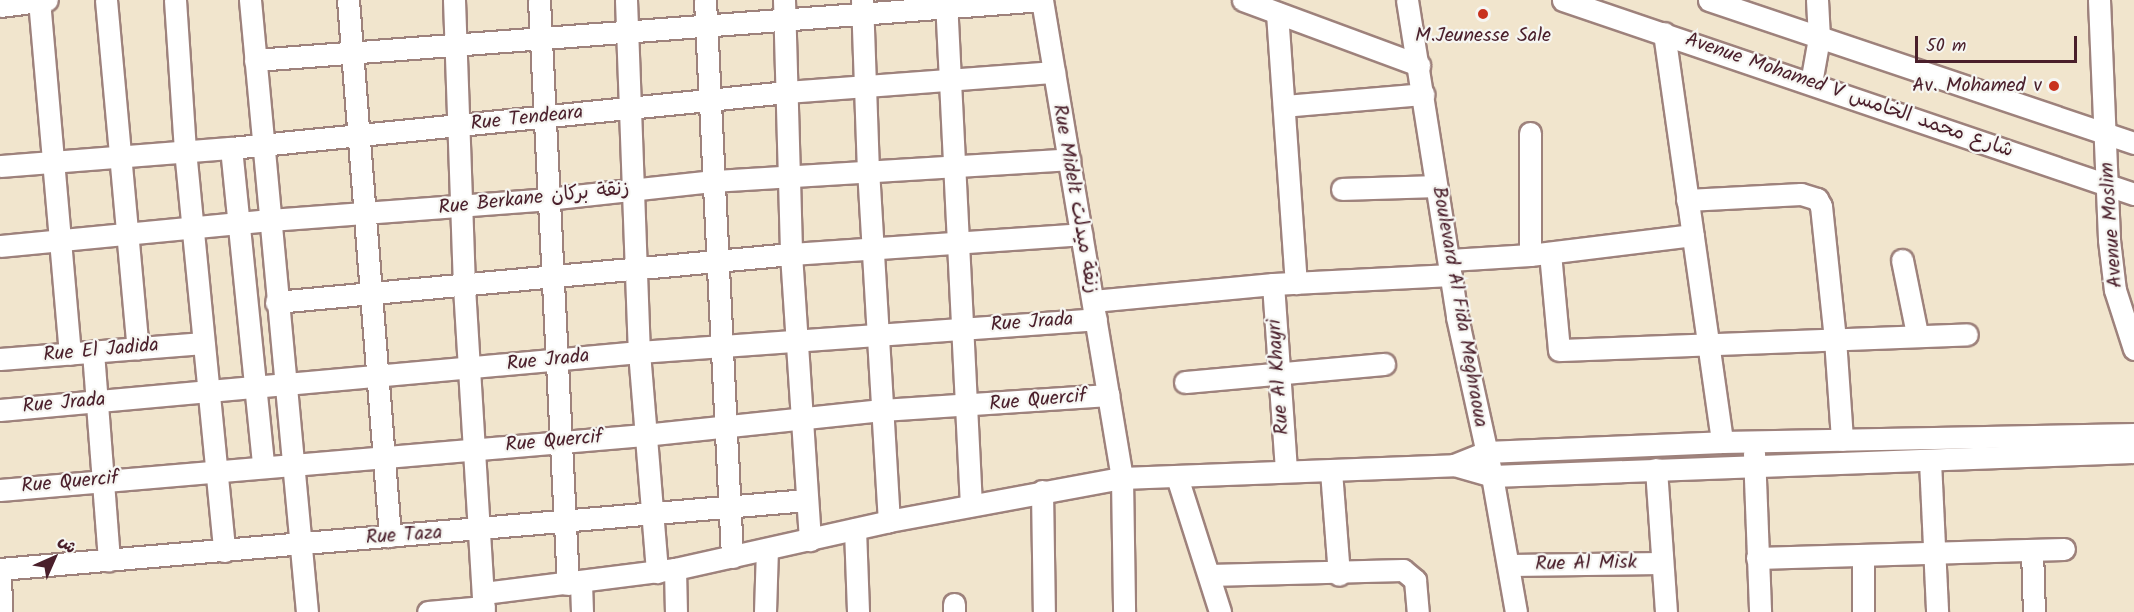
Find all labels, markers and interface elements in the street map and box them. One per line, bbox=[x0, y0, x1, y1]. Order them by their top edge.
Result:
marker: M.Jeunesse Sale bbox=[1476, 7, 1490, 21]
place label: M.Jeunesse Sale bbox=[1415, 24, 1551, 48]
scale bar bbox=[1918, 24, 2080, 62]
street label: Avenue Mohamed V شارع محمد الخامس bbox=[1682, 28, 2016, 164]
text: 50 m bbox=[1926, 32, 1966, 61]
place label: Av. Mohamed v bbox=[1912, 74, 2042, 98]
marker: Av. Mohamed v bbox=[2047, 79, 2061, 93]
street label: Rue Tendeara bbox=[470, 101, 584, 137]
street label: Rue Midelt زنقة ميدلت bbox=[1047, 103, 1103, 295]
street label: Avenue Moslim bbox=[2096, 161, 2128, 289]
street label: Rue Berkane زنقة بركان bbox=[437, 177, 631, 221]
street label: Boulevard Al Fida Meghraoua bbox=[1426, 185, 1492, 429]
street label: Rue Jrada bbox=[990, 308, 1074, 338]
street label: Rue Al Khayri bbox=[1263, 318, 1295, 436]
street label: Rue El Jadida bbox=[42, 334, 160, 368]
street label: Rue Jrada bbox=[505, 345, 591, 377]
street label: Rue Quercif bbox=[988, 385, 1088, 417]
street label: Rue Jrada bbox=[22, 388, 106, 420]
street label: Rue Quercif bbox=[504, 426, 604, 458]
street label: Rue Quercif bbox=[20, 467, 120, 499]
street label: Rue Taza bbox=[365, 521, 443, 551]
north arrow bbox=[24, 528, 84, 588]
text: ش bbox=[52, 530, 82, 560]
street label: Rue Al Misk bbox=[1535, 551, 1637, 577]

